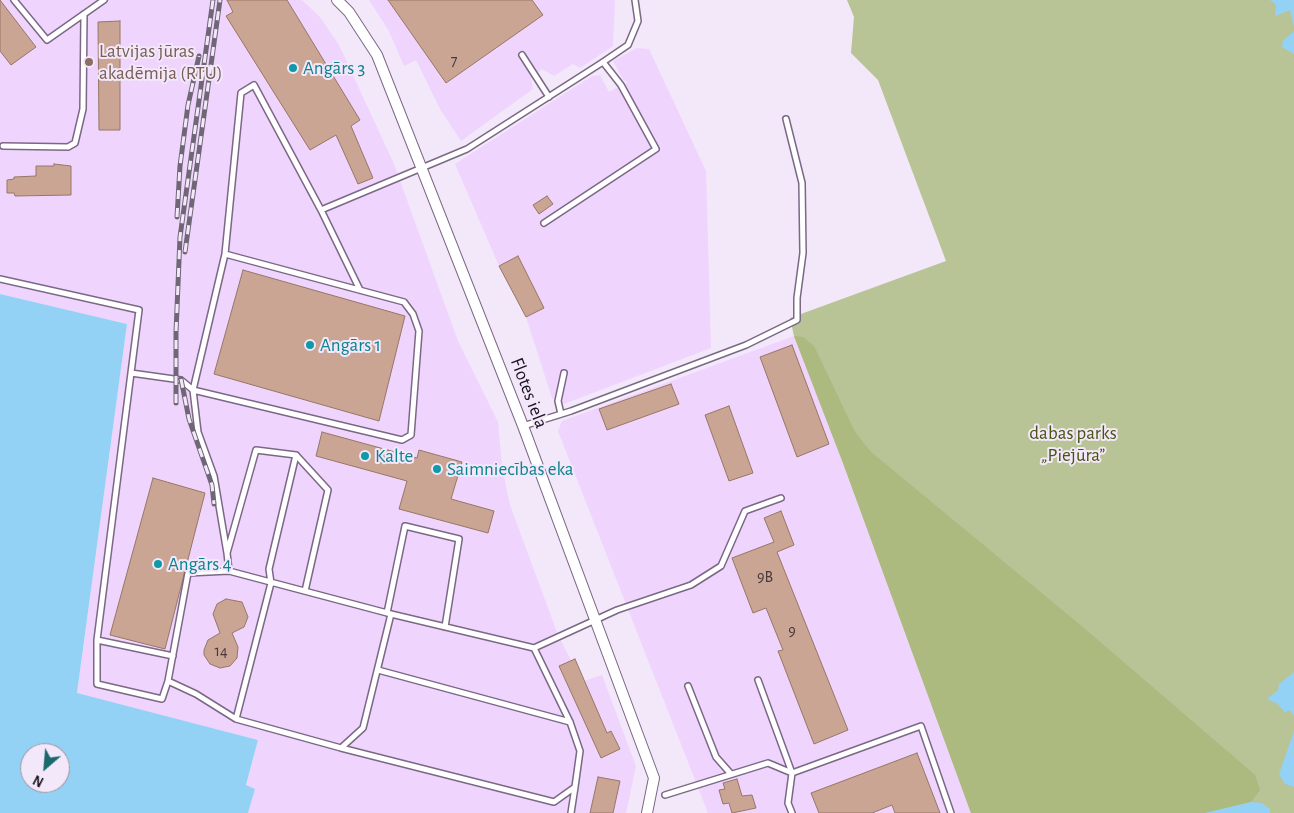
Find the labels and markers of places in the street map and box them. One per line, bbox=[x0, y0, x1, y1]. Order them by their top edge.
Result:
place label: Latvijas jūras akadēmija (RTU) bbox=[99, 40, 222, 84]
marker: Latvijas jūras akadēmija (RTU) bbox=[83, 56, 95, 68]
place label: Angārs 3 bbox=[303, 57, 365, 79]
marker: Angārs 3 bbox=[287, 62, 299, 74]
place label: Angārs 1 bbox=[320, 334, 381, 356]
marker: Angārs 1 bbox=[304, 339, 316, 351]
place label: Kalte bbox=[375, 445, 413, 467]
marker: Kalte bbox=[359, 450, 371, 462]
place label: Saimniecības eka bbox=[447, 458, 574, 480]
marker: Saimniecības eka bbox=[431, 463, 443, 475]
place label: Angārs 4 bbox=[168, 553, 232, 575]
marker: Angārs 4 bbox=[152, 558, 164, 570]

